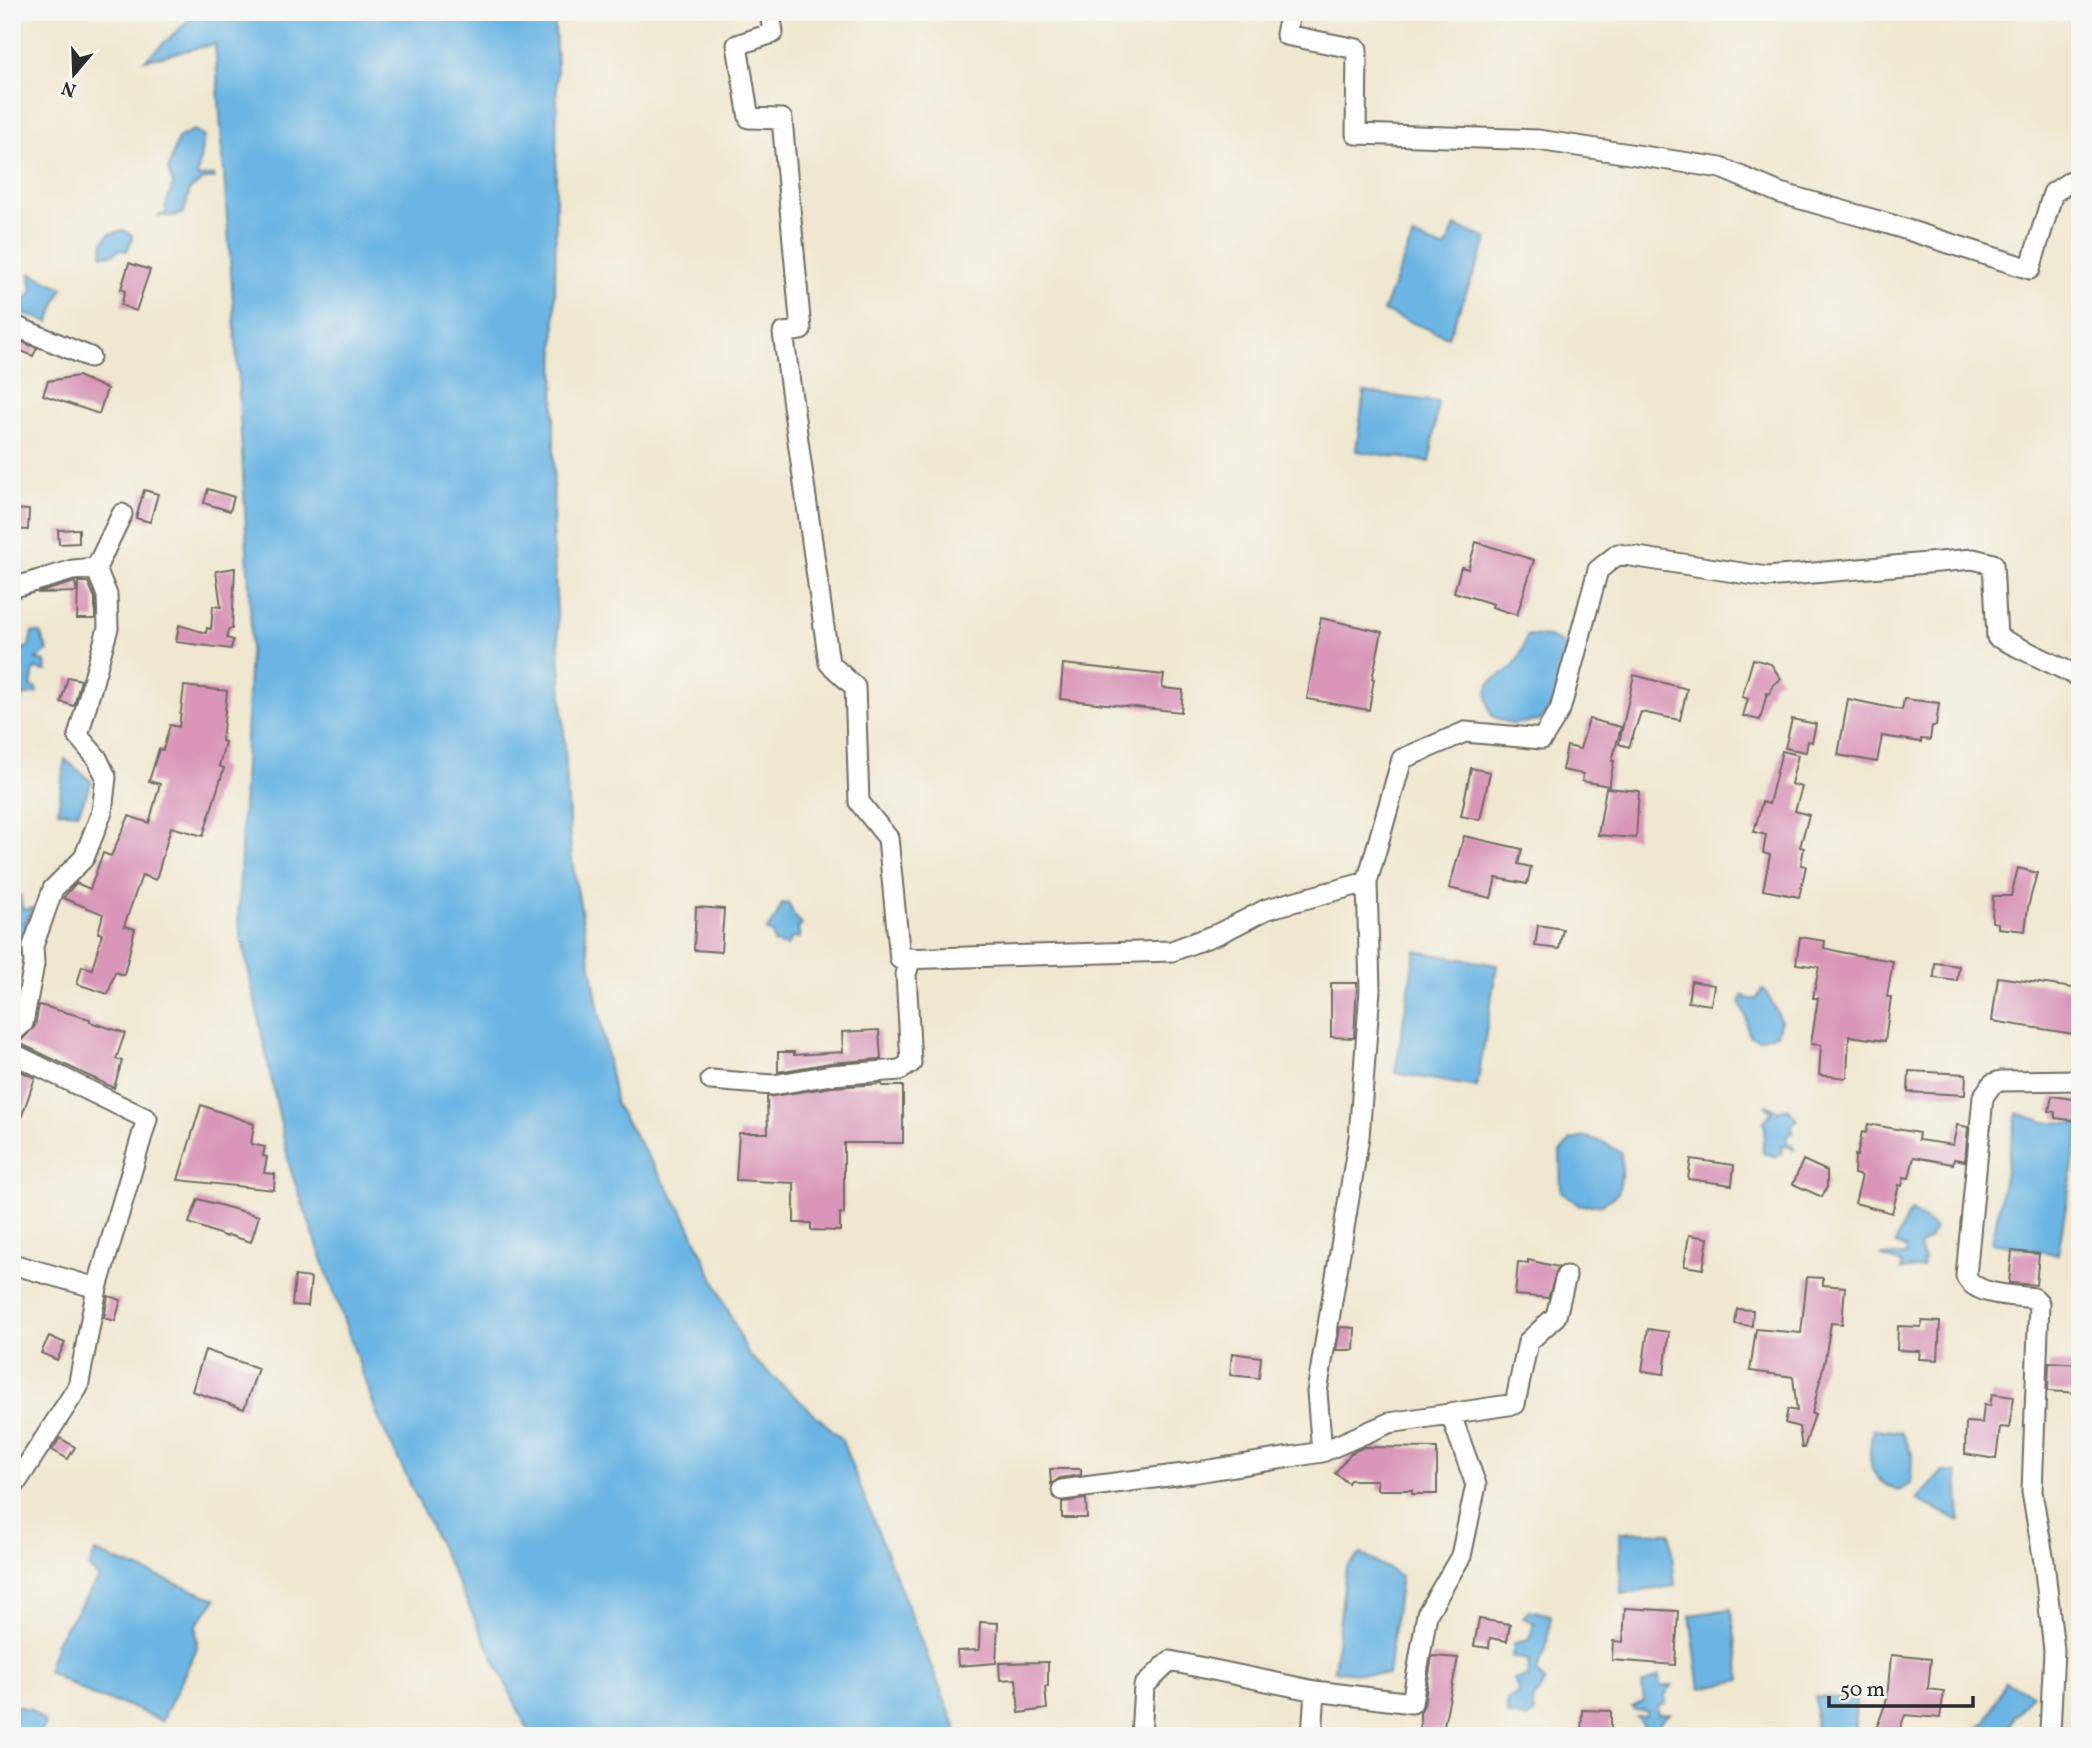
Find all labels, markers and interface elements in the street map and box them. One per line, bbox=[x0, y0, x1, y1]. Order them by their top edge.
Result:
north arrow bbox=[38, 38, 108, 108]
text: N bbox=[58, 74, 80, 103]
scale bar bbox=[1829, 1664, 1973, 1708]
text: 50 m bbox=[1840, 1676, 1885, 1705]

